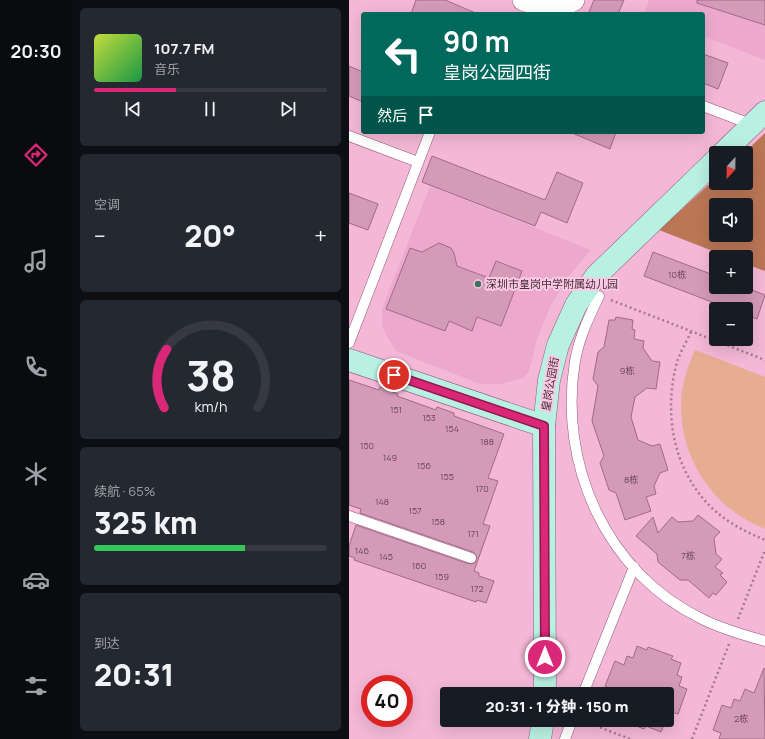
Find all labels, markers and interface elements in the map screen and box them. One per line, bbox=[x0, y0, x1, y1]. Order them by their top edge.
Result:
text: 90 m bbox=[443, 22, 510, 60]
icon: left bbox=[377, 28, 429, 80]
text: 107.7 FM bbox=[154, 38, 214, 59]
text: 20:30 bbox=[10, 39, 62, 63]
text: 音乐 bbox=[154, 60, 180, 78]
text: 皇岗公园四街 bbox=[443, 60, 551, 84]
icon: previous bbox=[122, 98, 144, 120]
icon: pause bbox=[199, 98, 221, 120]
icon: next bbox=[277, 98, 299, 120]
icon: arrive bbox=[415, 104, 437, 126]
text: 然后 bbox=[377, 105, 407, 126]
icon: directions bbox=[22, 141, 50, 169]
north arrow bbox=[709, 146, 753, 190]
map controls bbox=[709, 146, 753, 346]
text: 空调 bbox=[94, 195, 120, 213]
button: sound bbox=[709, 198, 753, 242]
text: 20° bbox=[184, 215, 236, 256]
text: − bbox=[94, 221, 106, 251]
text: + bbox=[314, 221, 327, 251]
icon: music bbox=[22, 247, 50, 275]
button: + bbox=[709, 250, 753, 294]
house number: 10栋 bbox=[668, 268, 686, 281]
place label: 深圳市皇岗中学附属幼儿园 bbox=[486, 276, 618, 291]
marker: 深圳市皇岗中学附属幼儿园 bbox=[473, 279, 483, 289]
button: − bbox=[709, 302, 753, 346]
text: 38 bbox=[186, 346, 235, 402]
icon: phone bbox=[22, 353, 50, 381]
street label: 皇岗公园街 bbox=[537, 356, 562, 412]
pin bbox=[377, 358, 411, 392]
icon: arrive bbox=[383, 364, 405, 386]
house number: 9栋 bbox=[620, 364, 634, 377]
text: km/h bbox=[194, 396, 227, 415]
house number: 151 bbox=[390, 403, 402, 416]
house number: 153 bbox=[422, 411, 436, 424]
house number: 154 bbox=[445, 422, 459, 435]
house number: 188 bbox=[480, 435, 494, 448]
house number: 150 bbox=[360, 439, 374, 452]
house number: 149 bbox=[383, 451, 397, 464]
house number: 156 bbox=[417, 459, 432, 472]
icon: climate bbox=[22, 460, 50, 488]
house number: 155 bbox=[440, 470, 454, 483]
house number: 8栋 bbox=[624, 473, 638, 486]
text: 续航 · 65% bbox=[94, 482, 155, 500]
house number: 170 bbox=[475, 482, 489, 495]
house number: 148 bbox=[375, 495, 389, 508]
text: 325 km bbox=[94, 502, 198, 543]
house number: 157 bbox=[408, 504, 422, 517]
house number: 158 bbox=[431, 515, 445, 528]
house number: 171 bbox=[467, 527, 479, 540]
house number: 146 bbox=[355, 544, 370, 557]
house number: 7栋 bbox=[681, 549, 695, 562]
house number: 145 bbox=[379, 550, 393, 563]
house number: 160 bbox=[412, 559, 426, 572]
icon: car bbox=[22, 566, 50, 594]
house number: 159 bbox=[435, 570, 449, 583]
house number: 172 bbox=[470, 582, 484, 595]
text: 到达 bbox=[94, 634, 120, 652]
position arrow bbox=[524, 636, 566, 678]
text: 20:31 bbox=[94, 654, 174, 695]
icon: filters bbox=[22, 672, 50, 700]
speed limit sign: 40 bbox=[361, 675, 413, 727]
text: 20:31 · 1 分钟 · 150 m bbox=[486, 696, 628, 717]
house number: 2栋 bbox=[734, 712, 748, 725]

